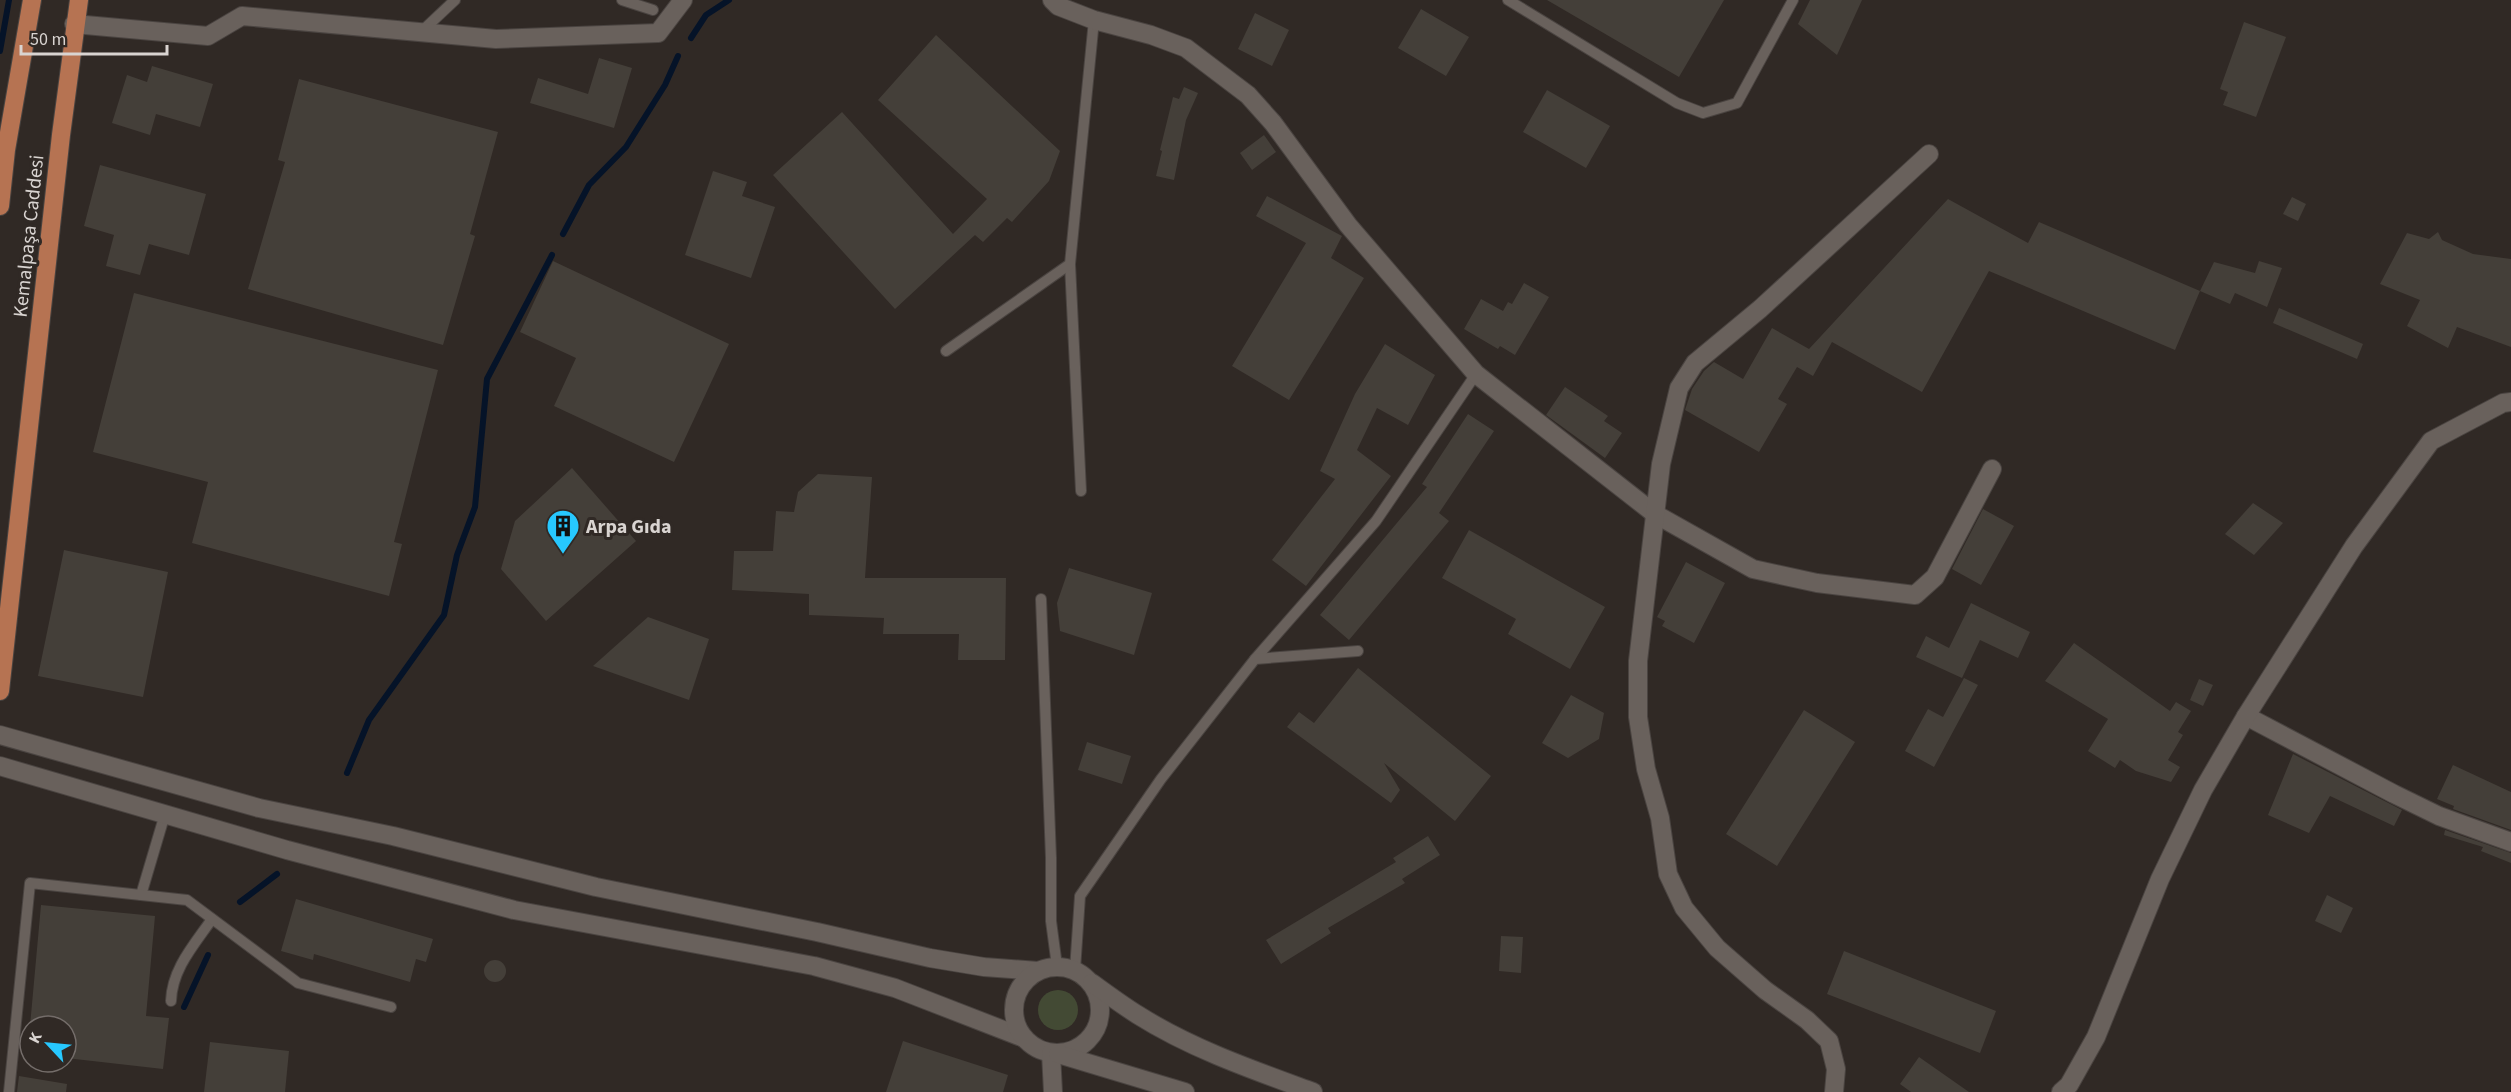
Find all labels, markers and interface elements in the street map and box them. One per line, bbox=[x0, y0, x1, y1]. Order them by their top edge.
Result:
scale bar bbox=[21, 18, 166, 56]
text: 50 m bbox=[30, 27, 66, 52]
street label: Kemalpaşa Caddesi bbox=[7, 153, 51, 319]
building icon: Arpa Gıda bbox=[545, 508, 581, 555]
place label: Arpa Gıda bbox=[585, 513, 672, 541]
north arrow bbox=[18, 1014, 78, 1074]
text: K bbox=[23, 1028, 48, 1047]

